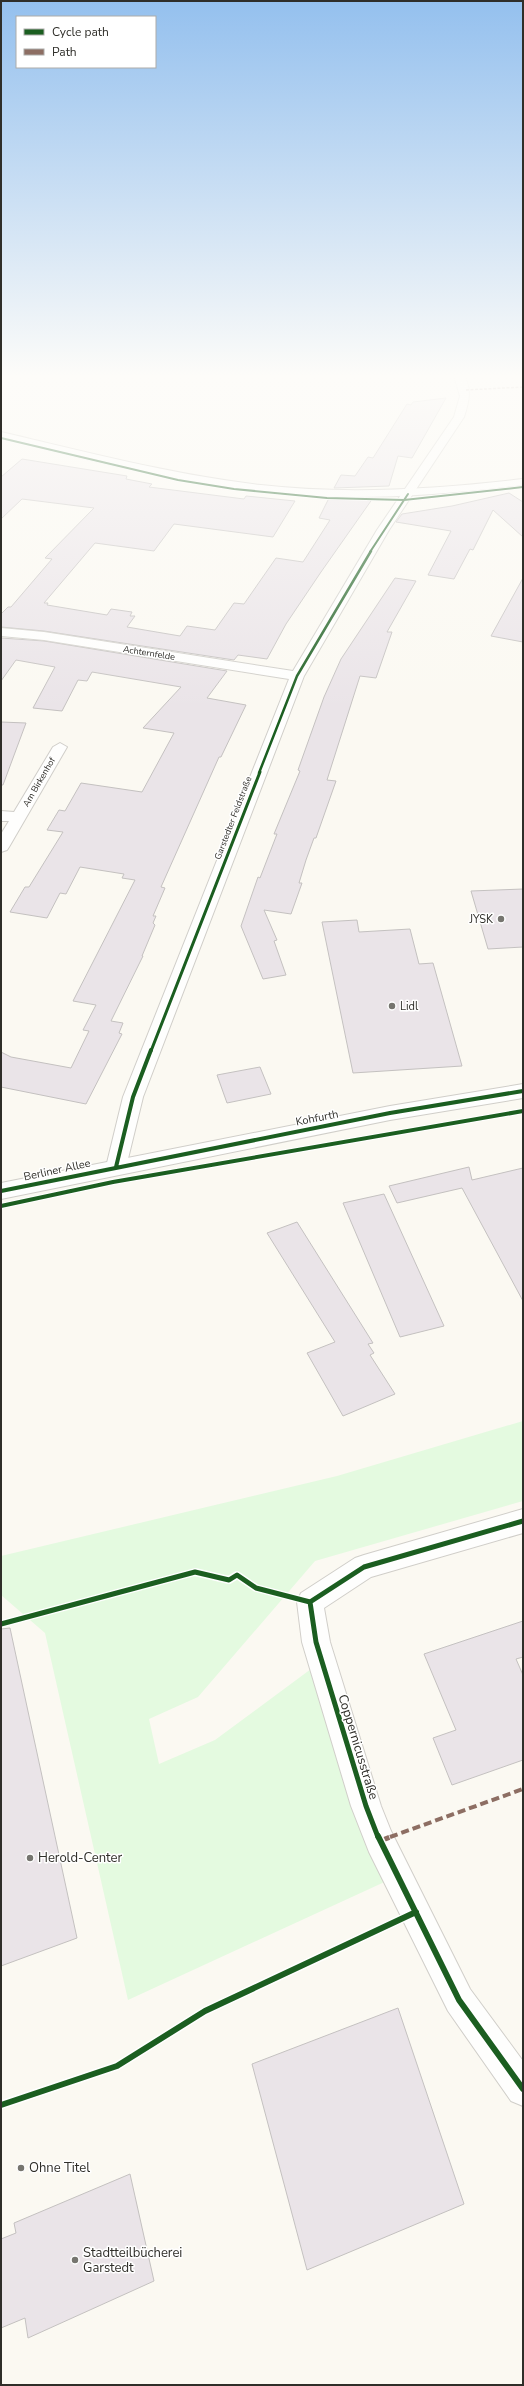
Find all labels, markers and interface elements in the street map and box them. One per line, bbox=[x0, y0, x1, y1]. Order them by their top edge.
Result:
legend bbox=[16, 16, 156, 68]
text: Cycle path bbox=[52, 24, 109, 40]
text: Path bbox=[52, 44, 77, 60]
street label: Achternfelde bbox=[122, 643, 176, 663]
street label: Am Birkenhof bbox=[20, 754, 59, 809]
street label: Garstedter Feldstraße bbox=[212, 774, 255, 861]
place label: JYSK bbox=[469, 912, 494, 927]
marker: JYSK bbox=[496, 914, 506, 924]
place label: Lidl bbox=[400, 999, 419, 1014]
marker: Lidl bbox=[387, 1001, 397, 1011]
street label: Kohfurth bbox=[294, 1107, 340, 1129]
street label: Berliner Allee bbox=[22, 1156, 92, 1184]
street label: Coppernicusstraße bbox=[333, 1692, 383, 1802]
place label: Herold-Center bbox=[38, 1849, 122, 1867]
marker: Herold-Center bbox=[25, 1853, 35, 1863]
place label: Ohne Titel bbox=[29, 2159, 90, 2177]
marker: Ohne Titel bbox=[16, 2163, 26, 2173]
place label: Stadtteilbücherei Garstedt bbox=[83, 2244, 182, 2277]
marker: Stadtteilbücherei Garstedt bbox=[70, 2255, 80, 2265]

